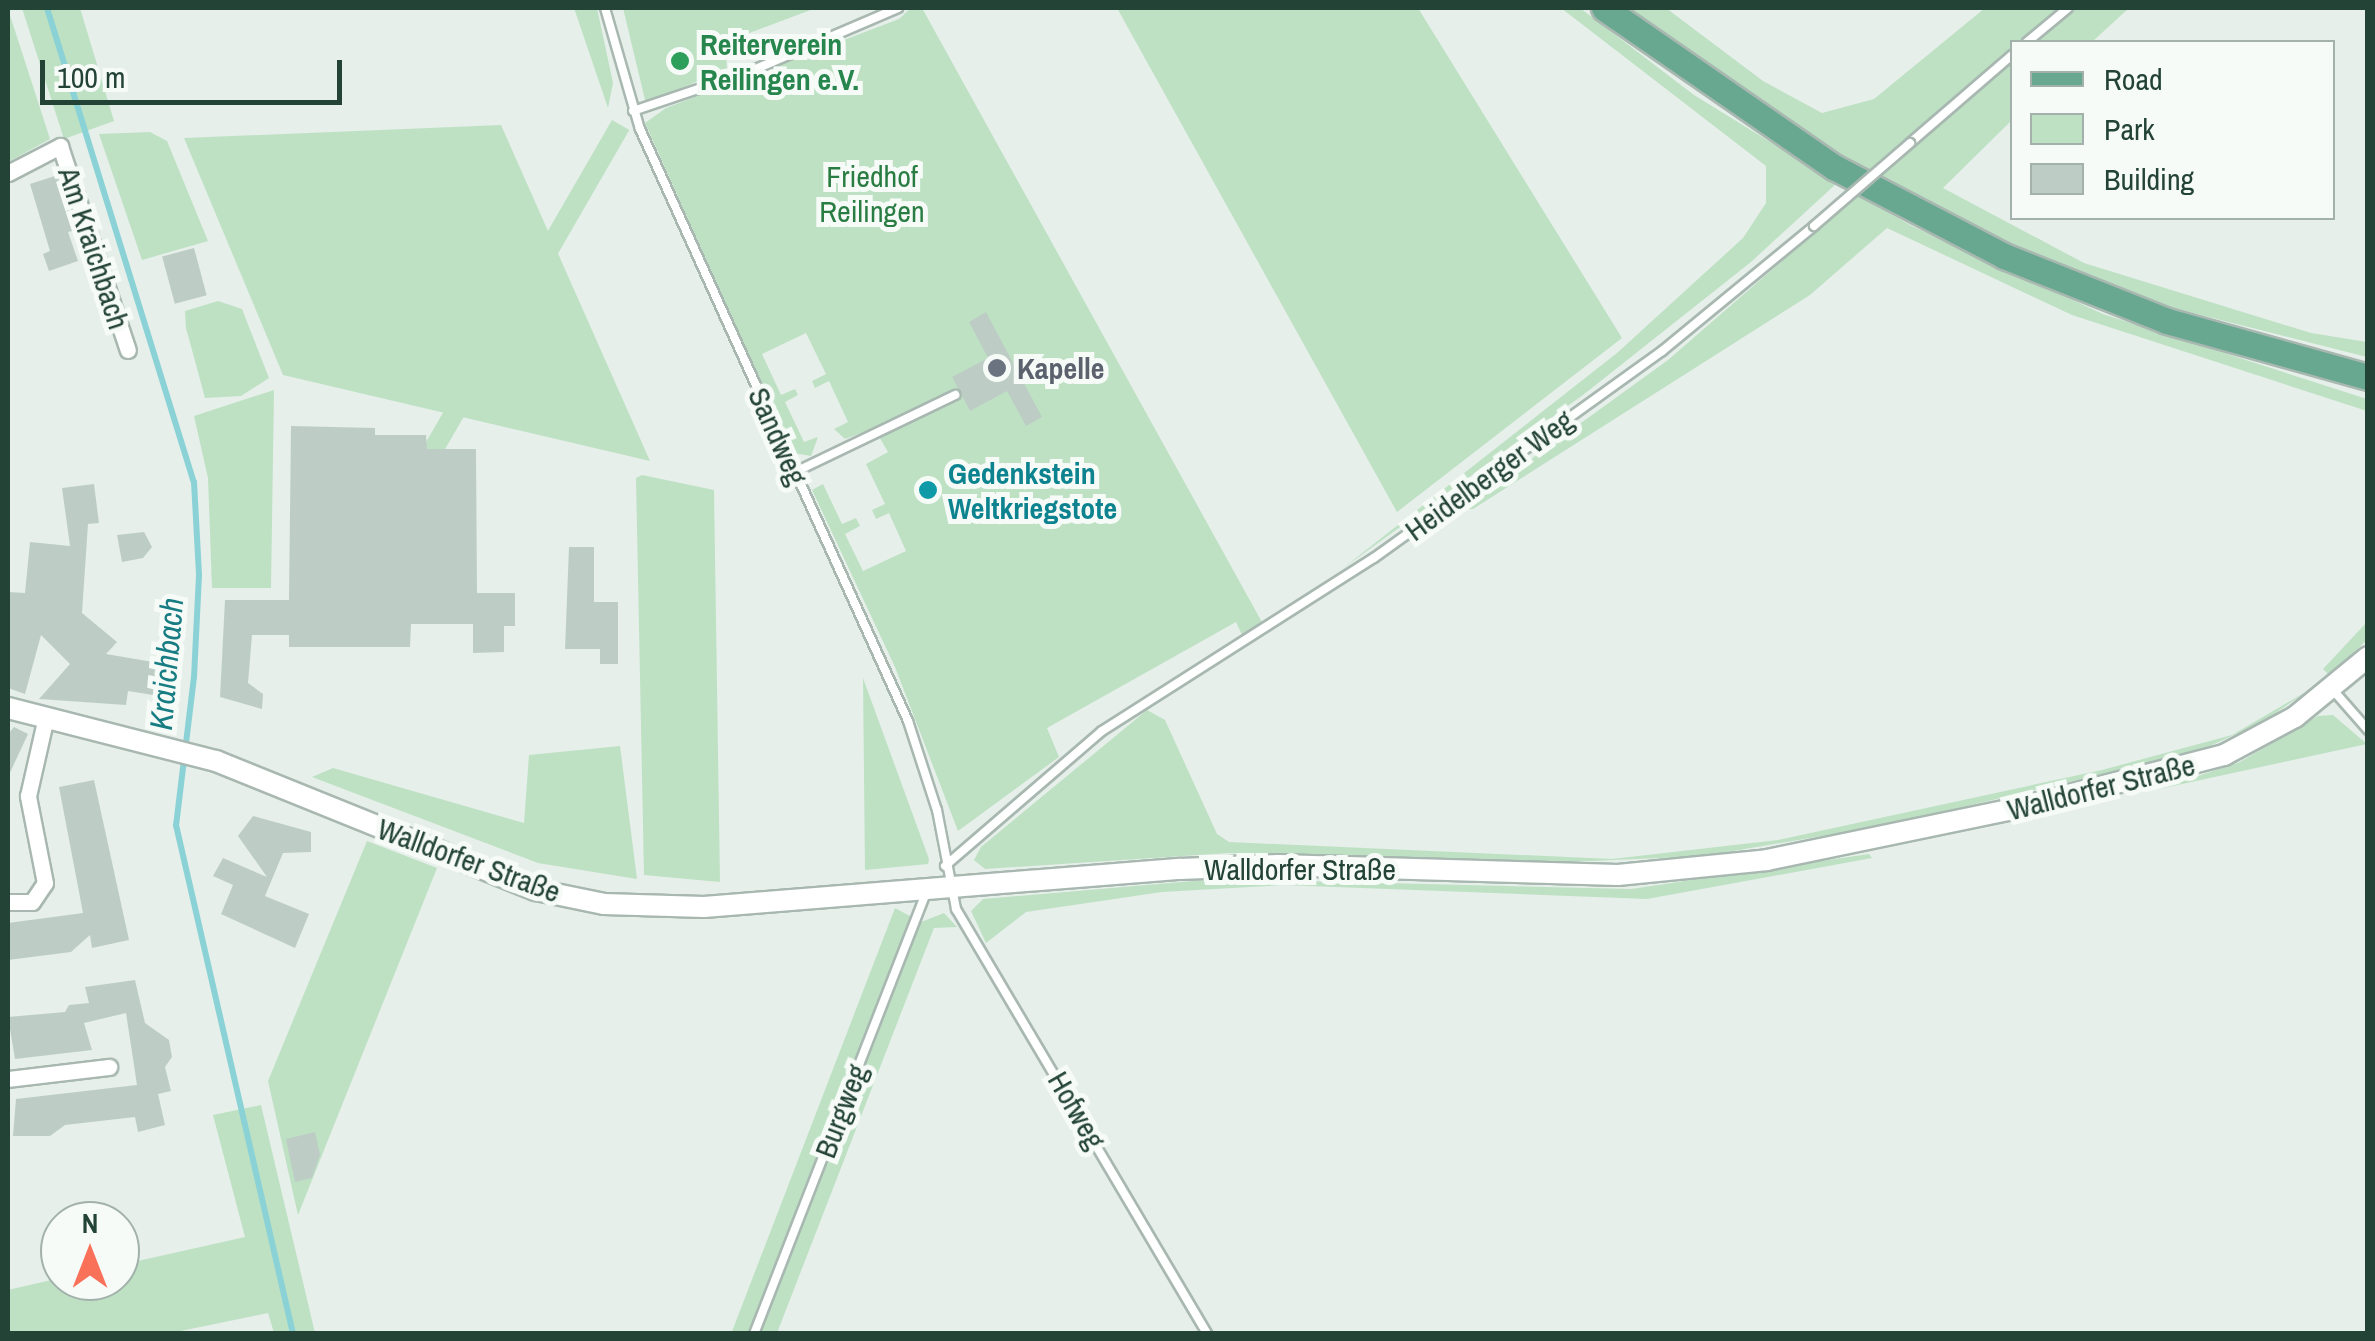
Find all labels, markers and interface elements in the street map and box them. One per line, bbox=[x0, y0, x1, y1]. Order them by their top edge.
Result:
place label: Reiterverein Reilingen e.V. bbox=[700, 26, 859, 96]
scale bar bbox=[45, 40, 348, 102]
legend bbox=[2010, 40, 2335, 220]
marker: Reiterverein Reilingen e.V. bbox=[669, 50, 691, 72]
text: 100 m bbox=[57, 57, 125, 97]
text: Road bbox=[2104, 59, 2163, 99]
text: Park bbox=[2104, 109, 2155, 149]
park label: Friedhof Reilingen bbox=[819, 158, 925, 228]
text: Building bbox=[2104, 159, 2194, 199]
street label: Am Kraichbach bbox=[51, 162, 137, 334]
place label: Kapelle bbox=[1017, 350, 1105, 386]
marker: Kapelle bbox=[986, 357, 1008, 379]
street label: Sandweg bbox=[741, 382, 815, 490]
street label: Heidelberger Weg bbox=[1398, 402, 1580, 548]
place label: Gedenkstein Weltkriegstote bbox=[948, 455, 1117, 526]
marker: Gedenkstein Weltkriegstote bbox=[917, 479, 939, 501]
water label: Kraichbach bbox=[142, 596, 192, 732]
street label: Walldorfer Straße bbox=[2004, 746, 2198, 828]
street label: Walldorfer Straße bbox=[373, 810, 565, 910]
street label: Walldorfer Straße bbox=[1204, 851, 1396, 887]
street label: Burgweg bbox=[807, 1059, 875, 1163]
street label: Hofweg bbox=[1041, 1065, 1113, 1155]
north arrow bbox=[40, 1201, 140, 1301]
text: N bbox=[82, 1204, 98, 1242]

